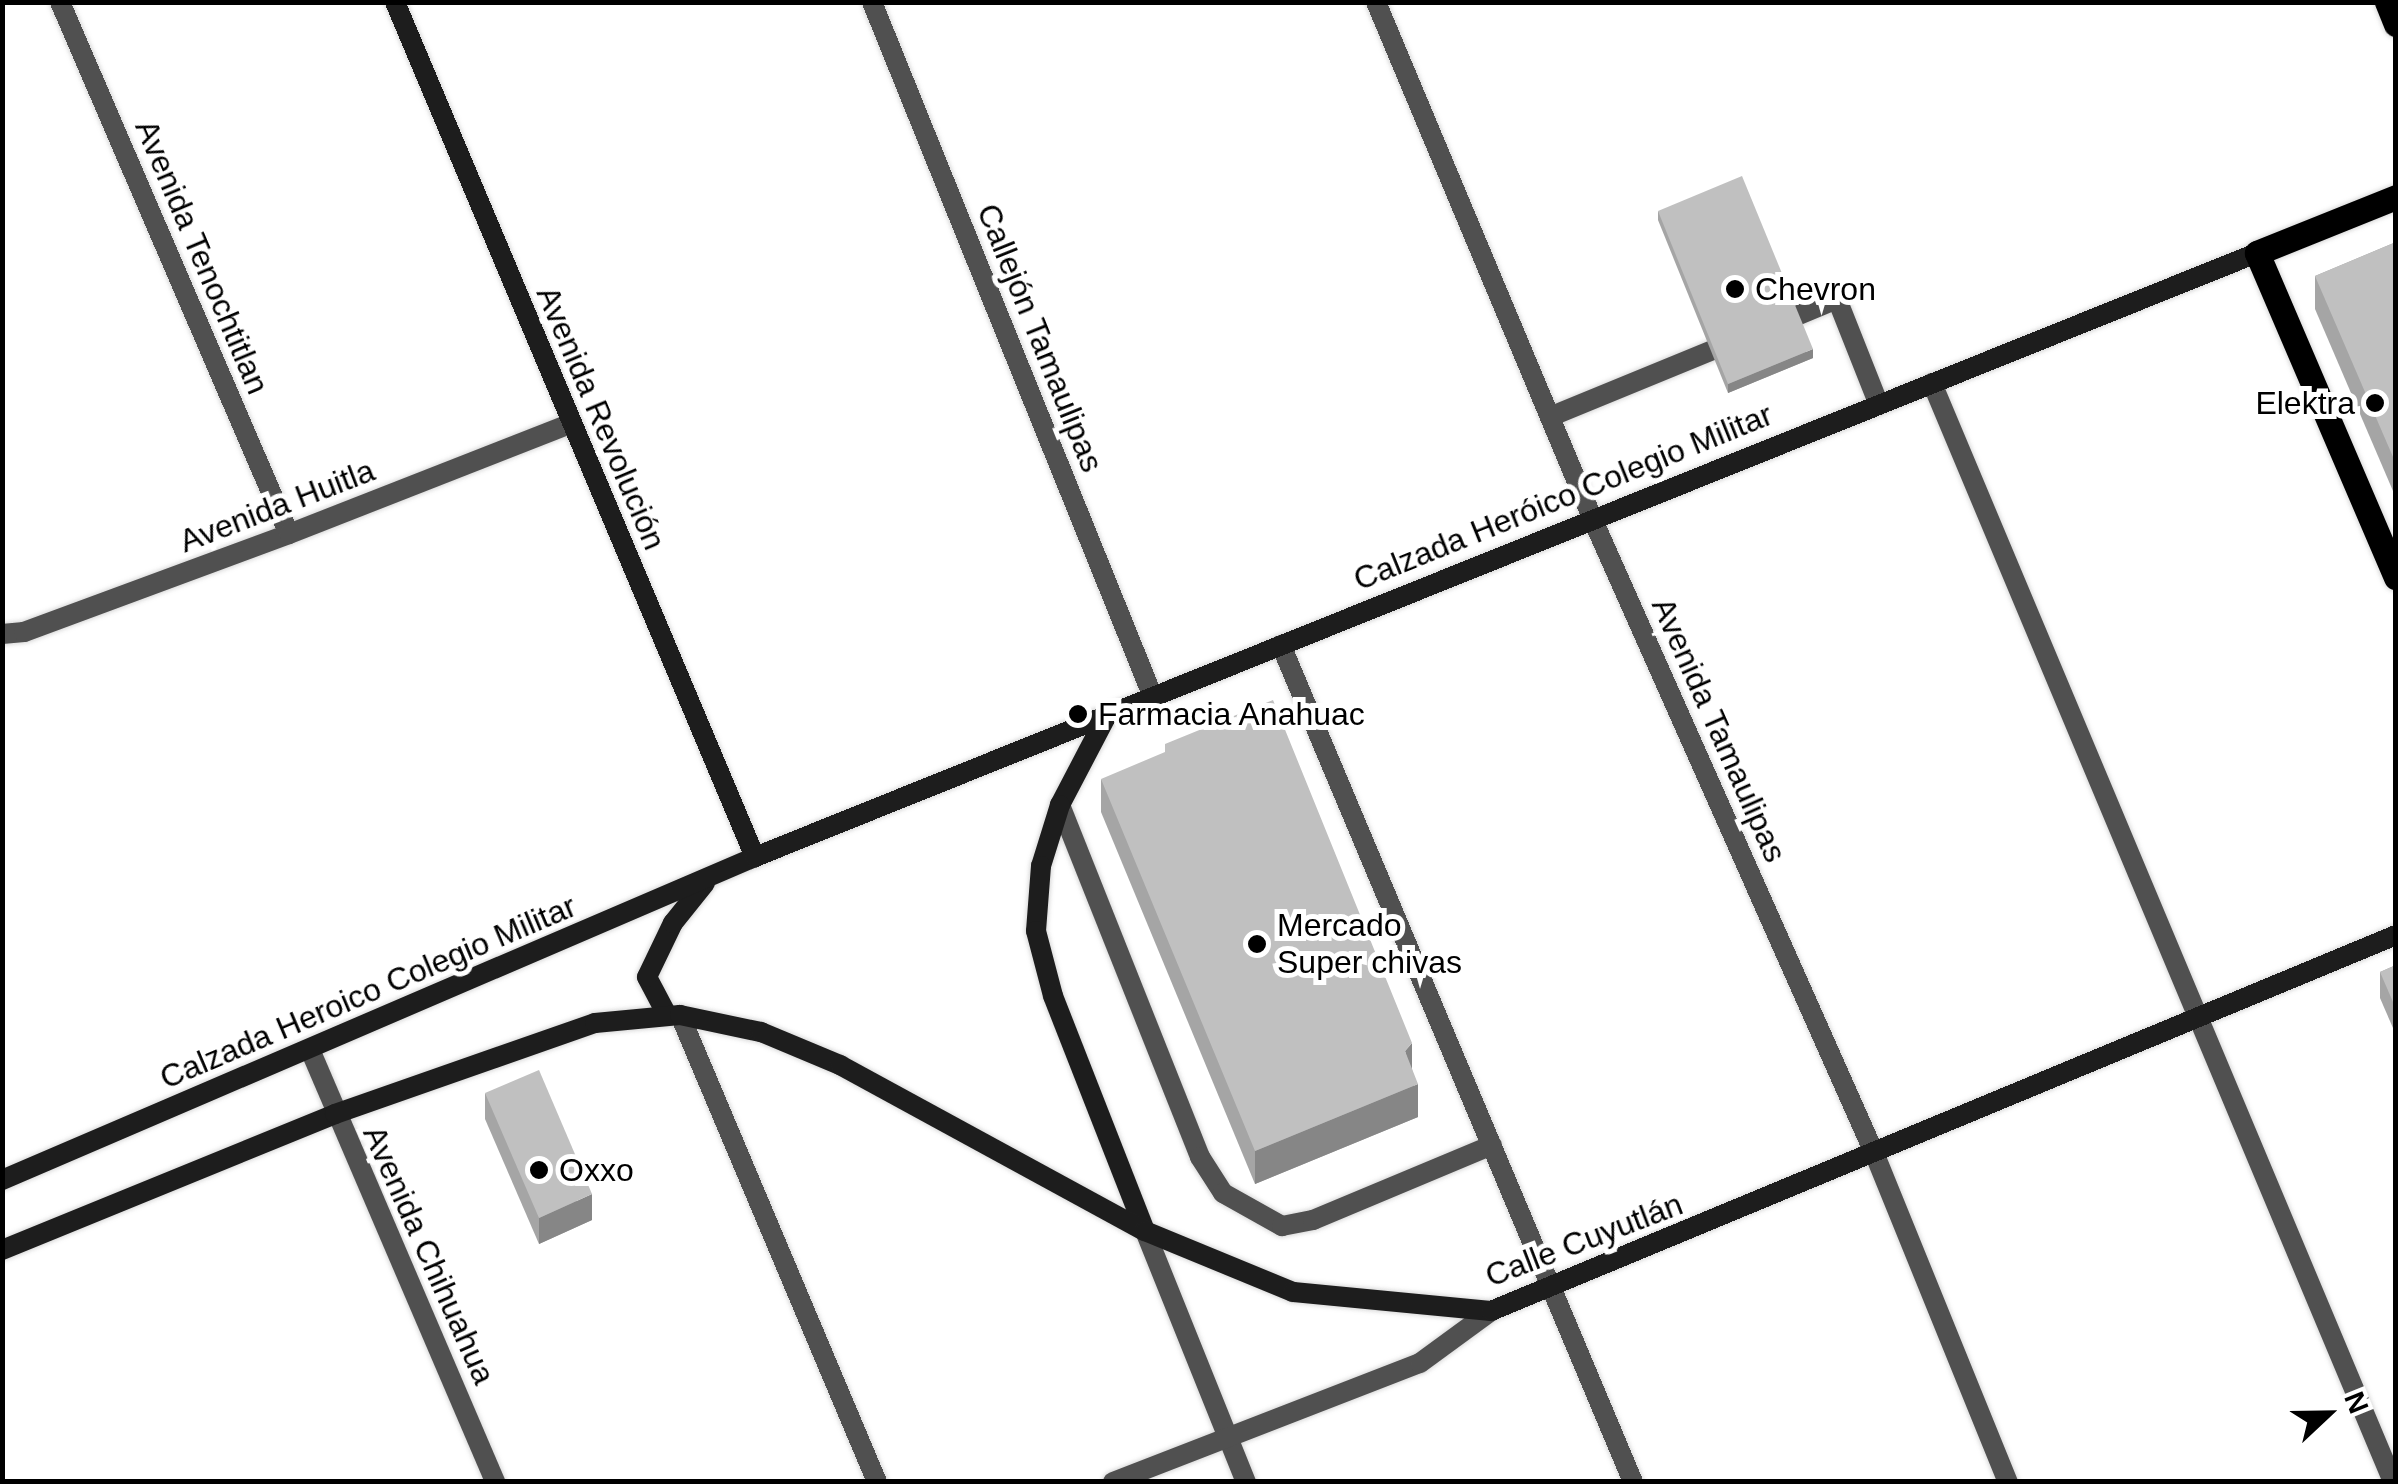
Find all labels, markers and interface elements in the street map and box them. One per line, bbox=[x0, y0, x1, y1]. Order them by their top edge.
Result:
street label: Avenida Tenochtitlan bbox=[127, 114, 277, 400]
street label: Callejón Tamaulipas bbox=[969, 198, 1111, 478]
place label: Chevron bbox=[1755, 270, 1876, 308]
marker: Chevron bbox=[1724, 278, 1746, 300]
street label: Avenida Revolución bbox=[528, 281, 674, 555]
place label: Elektra bbox=[2255, 384, 2355, 422]
marker: Elektra bbox=[2364, 392, 2386, 414]
street label: Calzada Heróico Colegio Militar bbox=[1348, 395, 1778, 599]
street label: Avenida Huitla bbox=[174, 451, 380, 561]
street label: Avenida Tamaulipas bbox=[1643, 592, 1795, 868]
place label: Farmacia Anahuac bbox=[1098, 695, 1367, 733]
marker: Farmacia Anahuac bbox=[1067, 703, 1089, 725]
street label: Calzada Heroico Colegio Militar bbox=[154, 887, 582, 1097]
place label: Mercado Super chivas bbox=[1277, 907, 1462, 982]
marker: Mercado Super chivas bbox=[1246, 933, 1268, 955]
street label: Avenida Chihuahua bbox=[355, 1120, 503, 1390]
place label: Oxxo bbox=[559, 1151, 634, 1189]
marker: Oxxo bbox=[528, 1159, 550, 1181]
street label: Calle Cuyutlán bbox=[1480, 1185, 1688, 1295]
north arrow bbox=[2278, 1364, 2378, 1464]
text: N bbox=[2338, 1387, 2374, 1418]

